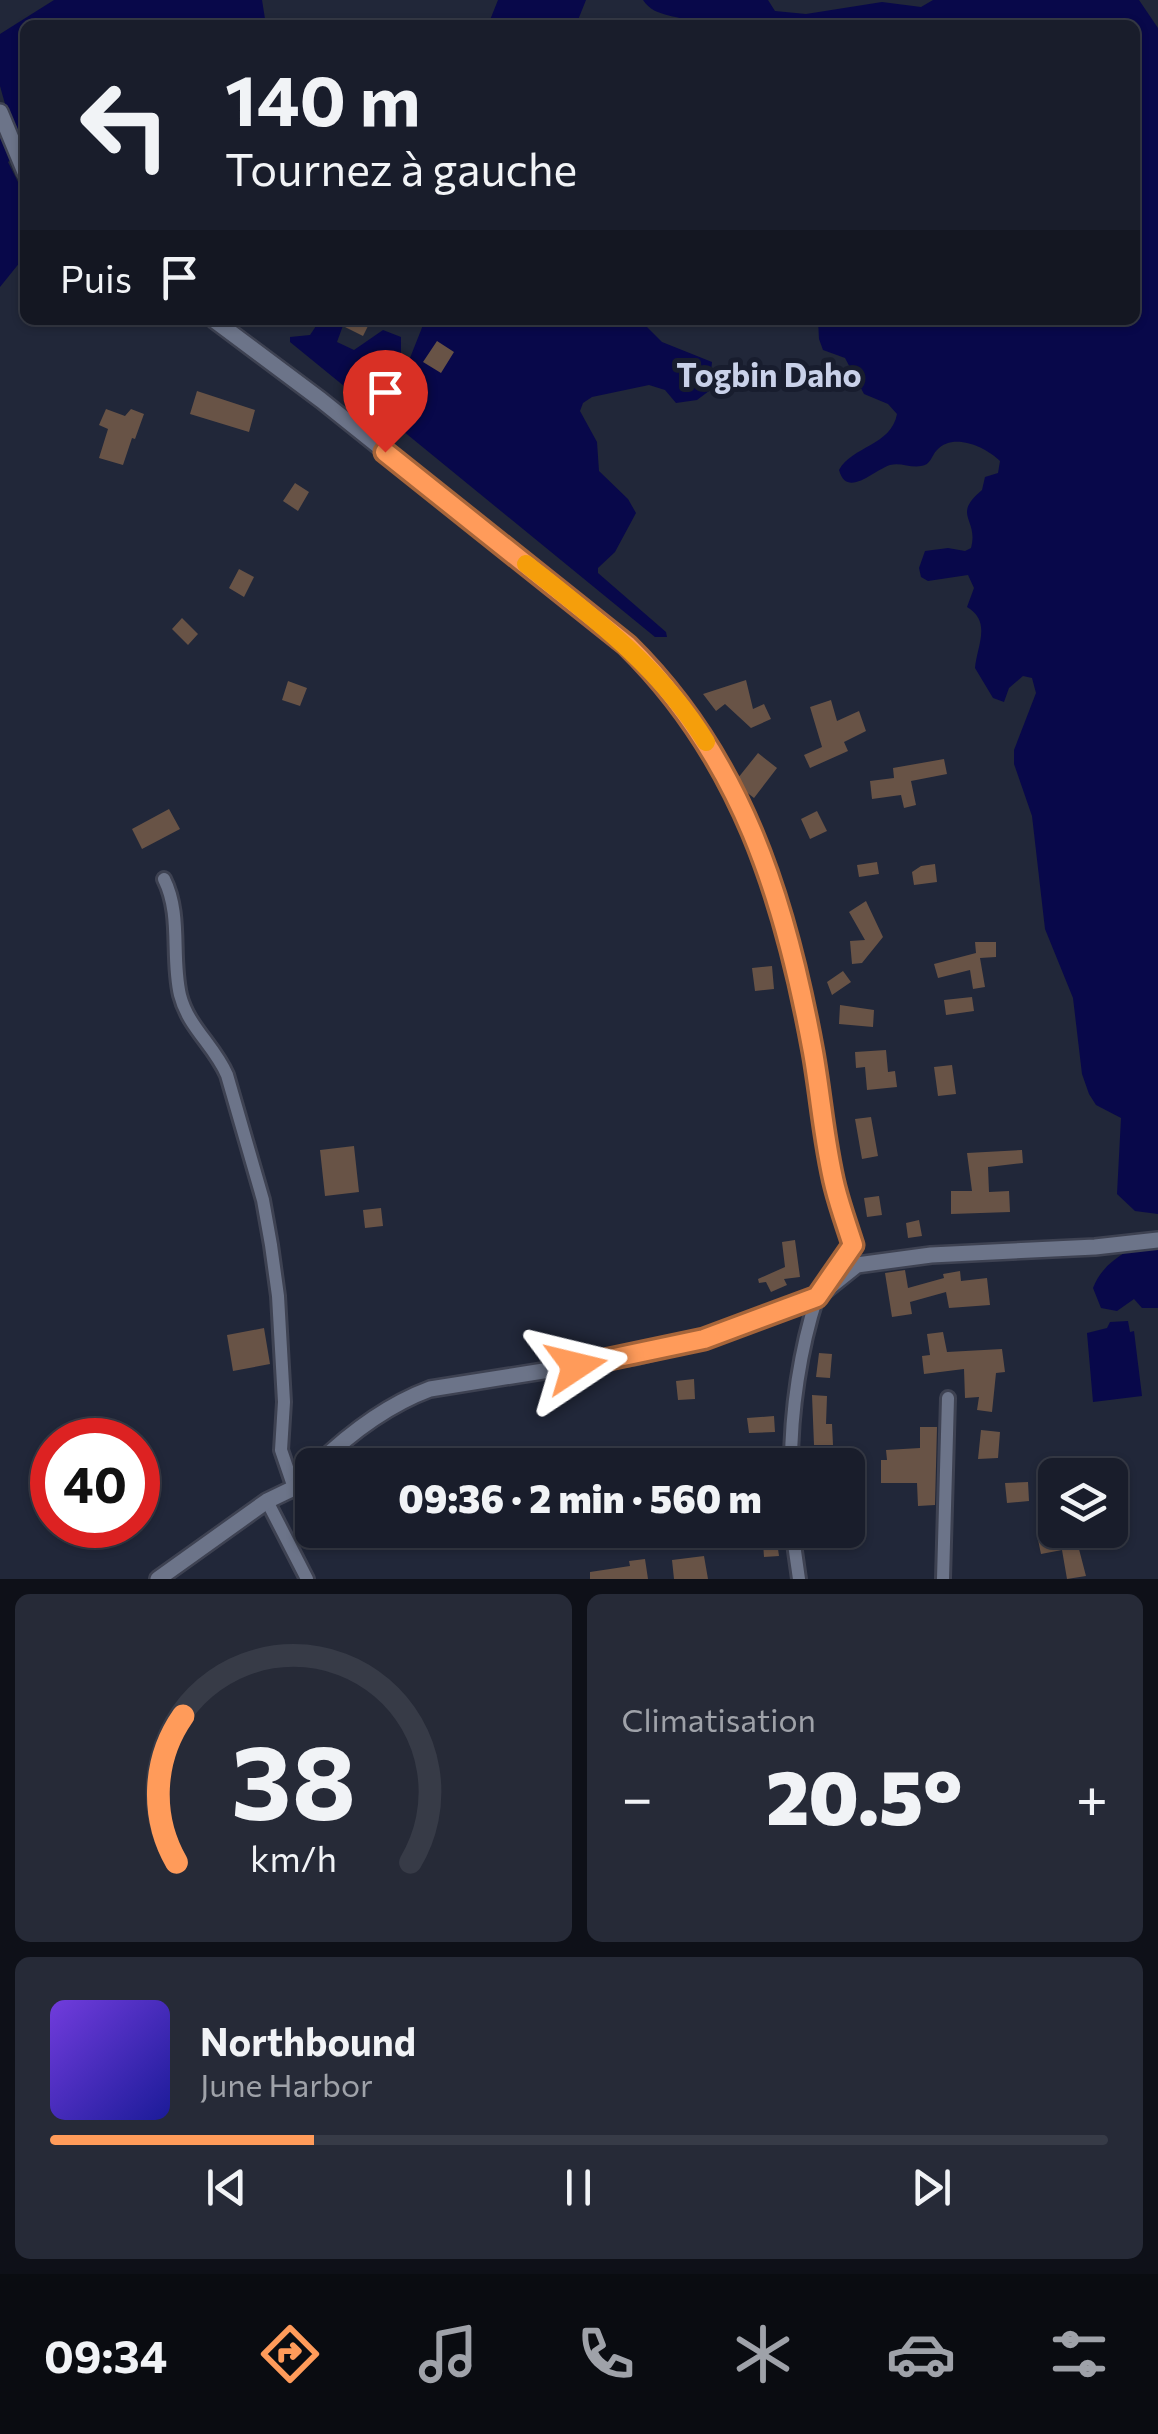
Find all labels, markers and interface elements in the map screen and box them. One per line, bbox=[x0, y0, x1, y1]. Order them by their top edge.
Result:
text: 140 m bbox=[225, 55, 421, 140]
icon: left bbox=[60, 60, 190, 190]
text: Tournez à gauche bbox=[225, 140, 577, 195]
icon: arrive bbox=[152, 250, 207, 305]
text: Puis bbox=[60, 254, 132, 301]
pin bbox=[343, 350, 428, 453]
district label: Togbin Daho bbox=[676, 354, 862, 394]
icon: arrive bbox=[358, 365, 413, 420]
position arrow bbox=[524, 1314, 628, 1418]
speed limit sign: 40 bbox=[30, 1418, 160, 1548]
map controls bbox=[1038, 1458, 1128, 1548]
button: layers bbox=[1038, 1458, 1128, 1548]
text: 09:36 · 2 min · 560 m bbox=[398, 1474, 762, 1521]
text: Climatisation bbox=[622, 1699, 816, 1739]
text: 38 bbox=[231, 1714, 356, 1841]
text: 20.5° bbox=[766, 1749, 963, 1840]
text: − bbox=[622, 1762, 653, 1829]
text: + bbox=[1076, 1762, 1108, 1829]
text: km/h bbox=[250, 1836, 337, 1879]
text: Northbound bbox=[200, 2017, 416, 2064]
text: June Harbor bbox=[200, 2064, 373, 2104]
icon: previous bbox=[199, 2160, 254, 2215]
icon: pause bbox=[551, 2160, 606, 2215]
icon: next bbox=[904, 2160, 959, 2215]
icon: directions bbox=[255, 2319, 325, 2389]
icon: music bbox=[413, 2319, 483, 2389]
icon: phone bbox=[571, 2319, 641, 2389]
icon: climate bbox=[728, 2319, 798, 2389]
icon: car bbox=[886, 2319, 956, 2389]
icon: filters bbox=[1044, 2319, 1114, 2389]
text: 09:34 bbox=[44, 2327, 167, 2382]

